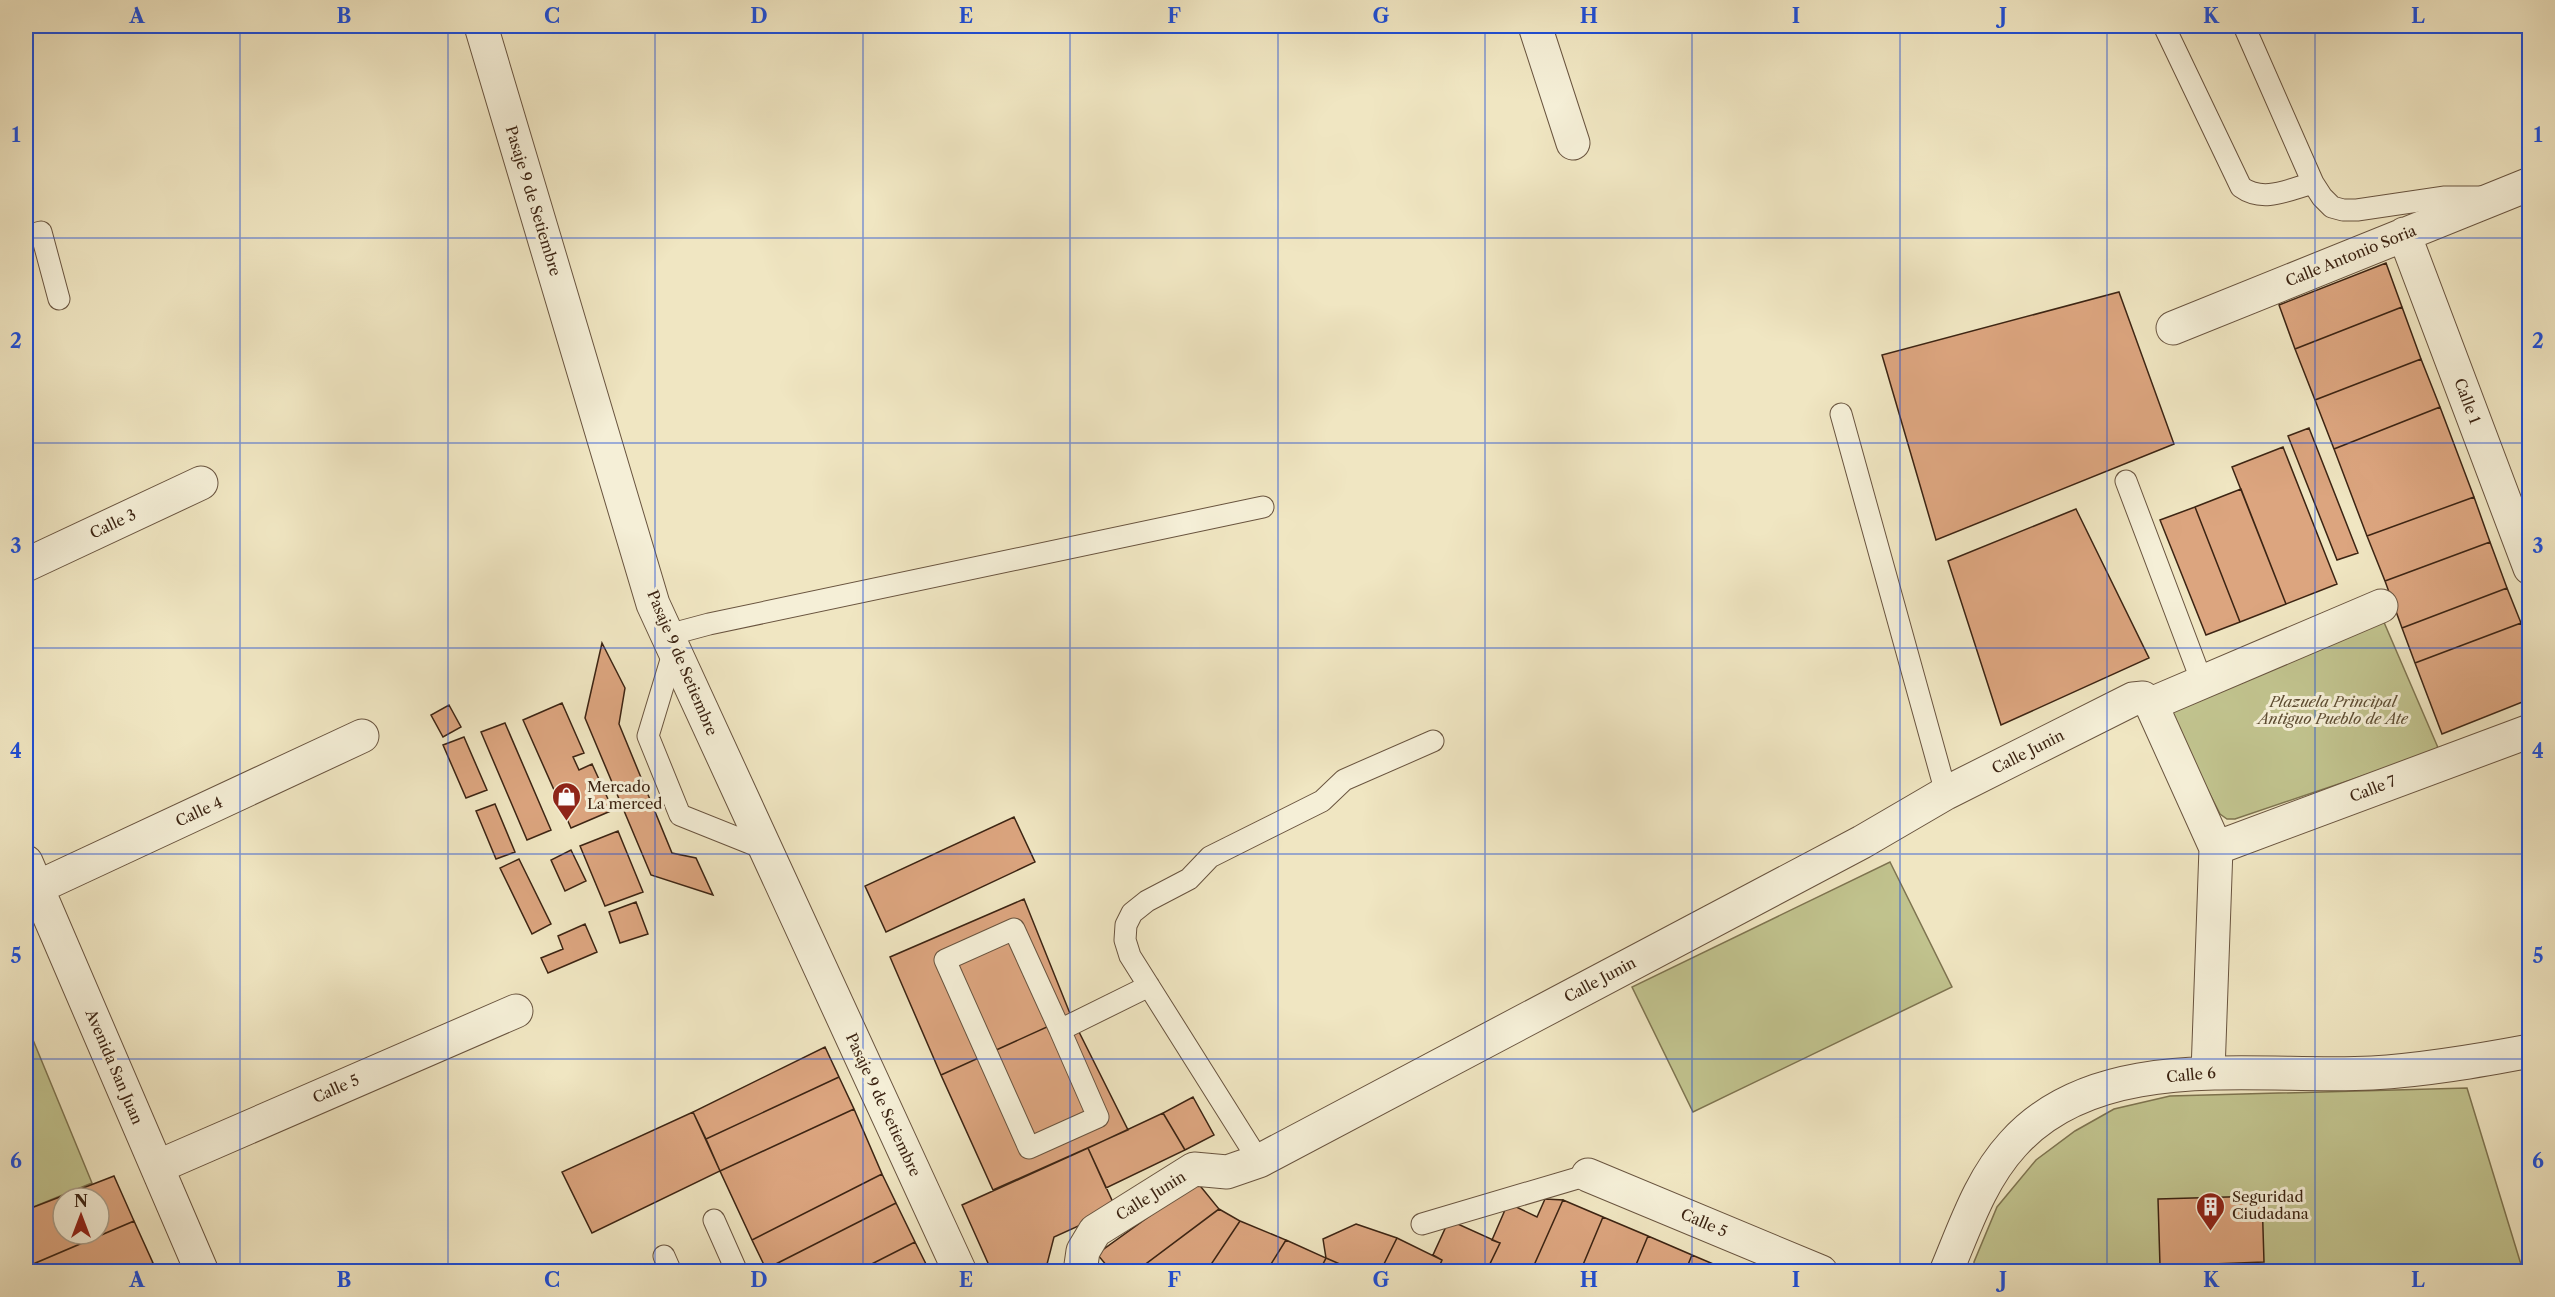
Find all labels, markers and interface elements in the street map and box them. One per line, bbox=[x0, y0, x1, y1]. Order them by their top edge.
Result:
text: A bbox=[128, 4, 145, 28]
text: B bbox=[337, 4, 352, 28]
text: C bbox=[544, 4, 560, 28]
text: D bbox=[750, 4, 768, 28]
text: E bbox=[959, 4, 973, 28]
text: F bbox=[1167, 4, 1181, 28]
text: G bbox=[1373, 4, 1390, 28]
text: H bbox=[1580, 4, 1598, 28]
text: I bbox=[1792, 4, 1800, 28]
text: J bbox=[1995, 4, 2007, 28]
text: K bbox=[2203, 4, 2220, 28]
text: L bbox=[2411, 4, 2425, 28]
text: 1 bbox=[12, 123, 21, 147]
street label: Pasaje 9 de Setiembre bbox=[502, 123, 565, 278]
text: 1 bbox=[2534, 123, 2543, 147]
street label: Calle Antonio Soria bbox=[2283, 221, 2419, 290]
text: 2 bbox=[10, 329, 22, 353]
text: 2 bbox=[2532, 329, 2544, 353]
street label: Calle 1 bbox=[2450, 375, 2485, 427]
street label: Calle 3 bbox=[87, 505, 139, 543]
text: 3 bbox=[10, 534, 22, 558]
text: 3 bbox=[2532, 534, 2544, 558]
street label: Pasaje 9 de Setiembre bbox=[643, 587, 722, 738]
park label: Plazuela Principal Antiguo Pueblo de Ate bbox=[2256, 692, 2409, 728]
street label: Calle Junin bbox=[1988, 725, 2068, 778]
text: 4 bbox=[10, 739, 22, 763]
text: 4 bbox=[2532, 739, 2544, 763]
street label: Calle 7 bbox=[2347, 771, 2399, 806]
place label: Mercado La merced bbox=[587, 777, 662, 813]
shop icon: Mercado La merced bbox=[550, 780, 582, 822]
street label: Calle 4 bbox=[172, 792, 225, 831]
text: 5 bbox=[10, 944, 22, 968]
text: 5 bbox=[2532, 944, 2544, 968]
street label: Calle Junin bbox=[1561, 952, 1639, 1006]
street label: Avenida San Juan bbox=[81, 1006, 147, 1128]
street label: Pasaje 9 de Setiembre bbox=[842, 1030, 925, 1180]
street label: Calle 6 bbox=[2165, 1063, 2217, 1086]
street label: Calle 5 bbox=[310, 1070, 362, 1107]
text: 6 bbox=[10, 1149, 22, 1173]
text: 6 bbox=[2532, 1149, 2544, 1173]
street label: Calle Junin bbox=[1112, 1166, 1190, 1224]
north arrow bbox=[51, 1186, 111, 1246]
place label: Seguridad Ciudadana bbox=[2232, 1187, 2309, 1223]
building icon: Seguridad Ciudadana bbox=[2195, 1190, 2227, 1232]
text: N bbox=[74, 1191, 88, 1211]
street label: Calle 5 bbox=[1678, 1204, 1730, 1241]
text: A bbox=[128, 1268, 145, 1292]
text: B bbox=[337, 1268, 352, 1292]
text: C bbox=[544, 1268, 560, 1292]
text: D bbox=[750, 1268, 768, 1292]
text: E bbox=[959, 1268, 973, 1292]
text: F bbox=[1167, 1268, 1181, 1292]
text: G bbox=[1373, 1268, 1390, 1292]
text: H bbox=[1580, 1268, 1598, 1292]
text: I bbox=[1792, 1268, 1800, 1292]
text: J bbox=[1995, 1268, 2007, 1292]
text: K bbox=[2203, 1268, 2220, 1292]
text: L bbox=[2411, 1268, 2425, 1292]

